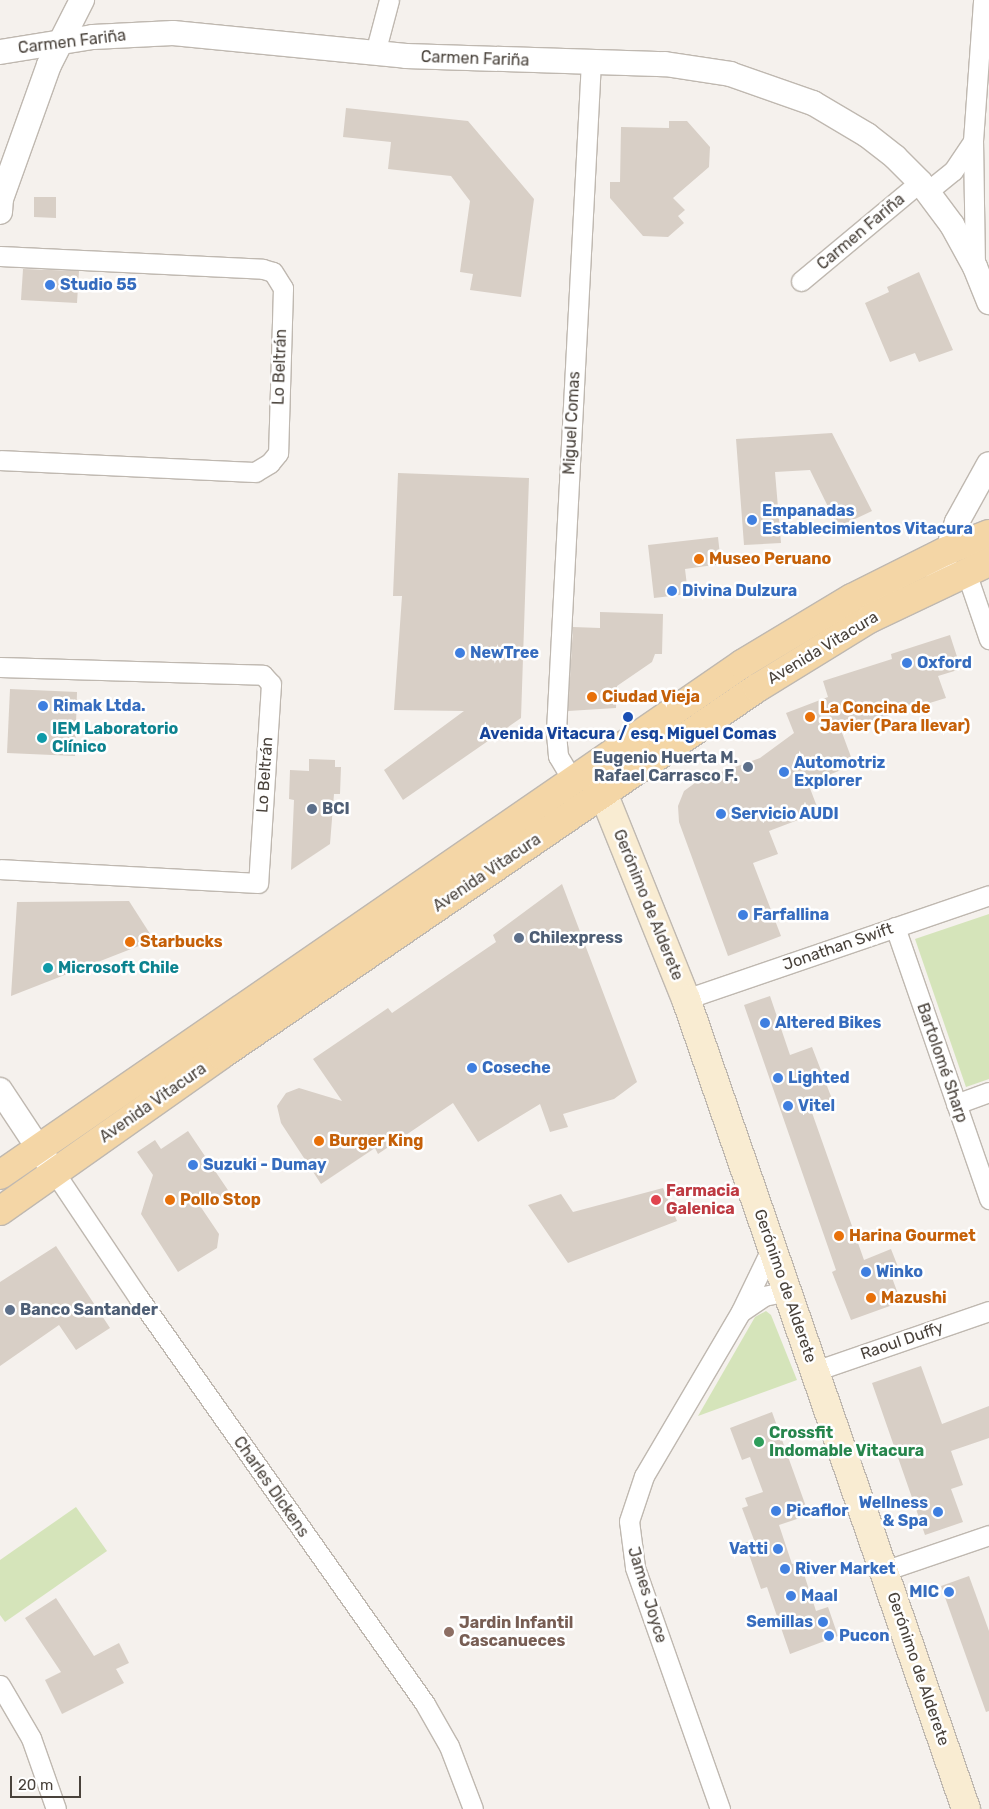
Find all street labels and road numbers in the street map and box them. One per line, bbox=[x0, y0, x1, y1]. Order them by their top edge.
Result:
street label: Carmen Fariña bbox=[17, 26, 127, 58]
street label: Carmen Fariña bbox=[420, 48, 530, 70]
street label: Carmen Fariña bbox=[813, 190, 909, 274]
street label: Lo Beltrán bbox=[269, 329, 291, 405]
street label: Miguel Comas bbox=[560, 371, 584, 475]
street label: Avenida Vitacura bbox=[764, 607, 882, 689]
street label: Lo Beltrán bbox=[253, 736, 277, 814]
street label: Gerónimo de Alderete bbox=[609, 827, 687, 983]
street label: Avenida Vitacura bbox=[429, 830, 545, 916]
street label: Jonathan Swift bbox=[780, 919, 896, 975]
street label: Bartolomé Sharp bbox=[913, 1001, 971, 1125]
street label: Avenida Vitacura bbox=[96, 1059, 210, 1147]
street label: Gerónimo de Alderete bbox=[750, 1207, 820, 1365]
street label: Raoul Duffy bbox=[858, 1318, 946, 1364]
street label: Charles Dickens bbox=[229, 1433, 313, 1541]
street label: James Joyce bbox=[623, 1545, 671, 1645]
street label: Gerónimo de Alderete bbox=[883, 1590, 953, 1748]

